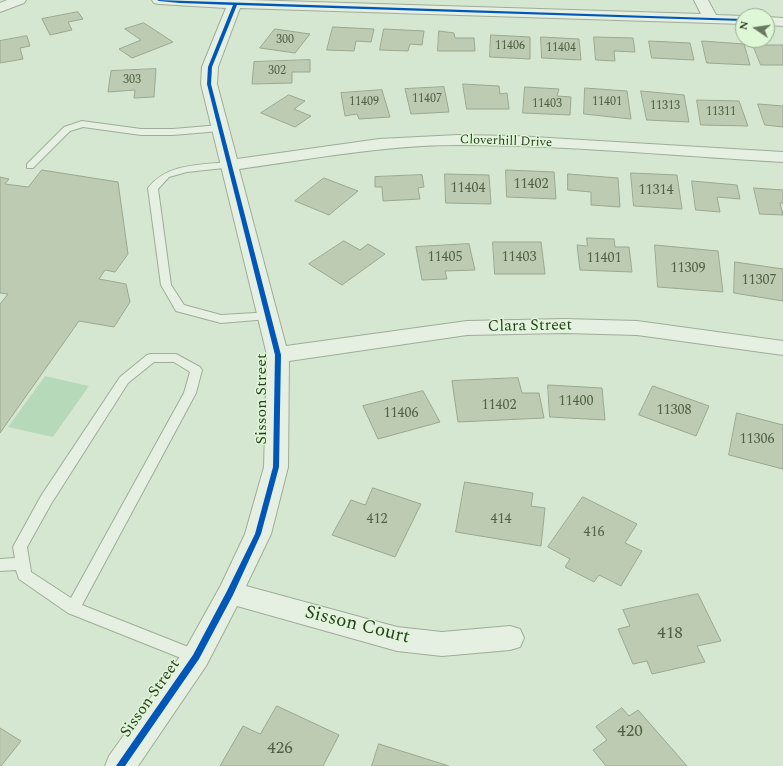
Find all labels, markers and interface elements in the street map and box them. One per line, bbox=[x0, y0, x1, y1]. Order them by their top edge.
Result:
north arrow bbox=[735, 8, 775, 48]
text: N bbox=[735, 19, 753, 32]
house number: 300 bbox=[276, 34, 294, 48]
house number: 11406 bbox=[495, 40, 525, 54]
house number: 11404 bbox=[546, 42, 576, 56]
house number: 302 bbox=[268, 65, 286, 79]
house number: 303 bbox=[123, 74, 141, 88]
house number: 11407 bbox=[412, 93, 442, 107]
house number: 11409 bbox=[349, 96, 379, 110]
house number: 11401 bbox=[592, 96, 622, 110]
house number: 11403 bbox=[532, 98, 562, 112]
house number: 11313 bbox=[650, 100, 680, 114]
house number: 11311 bbox=[706, 106, 736, 120]
street label: Cloverhill Drive bbox=[460, 133, 552, 151]
house number: 11402 bbox=[514, 177, 548, 193]
house number: 11404 bbox=[451, 181, 485, 197]
house number: 11314 bbox=[639, 183, 673, 199]
house number: 11405 bbox=[428, 250, 462, 266]
house number: 11403 bbox=[502, 250, 536, 266]
house number: 11401 bbox=[587, 251, 621, 267]
house number: 11309 bbox=[671, 261, 705, 277]
house number: 11307 bbox=[742, 273, 776, 289]
street label: Clara Street bbox=[488, 317, 572, 337]
street label: Sisson Street bbox=[253, 353, 273, 445]
house number: 11400 bbox=[559, 394, 593, 410]
house number: 11402 bbox=[482, 398, 516, 414]
house number: 11308 bbox=[657, 403, 691, 419]
house number: 11406 bbox=[384, 406, 418, 422]
house number: 11306 bbox=[740, 432, 774, 448]
house number: 412 bbox=[367, 512, 387, 528]
house number: 414 bbox=[491, 512, 511, 528]
house number: 416 bbox=[584, 525, 604, 541]
street label: Sisson Court bbox=[302, 602, 412, 650]
house number: 418 bbox=[657, 625, 683, 645]
street label: Sisson Street bbox=[117, 656, 185, 742]
house number: 420 bbox=[617, 723, 643, 743]
house number: 426 bbox=[267, 740, 293, 760]

